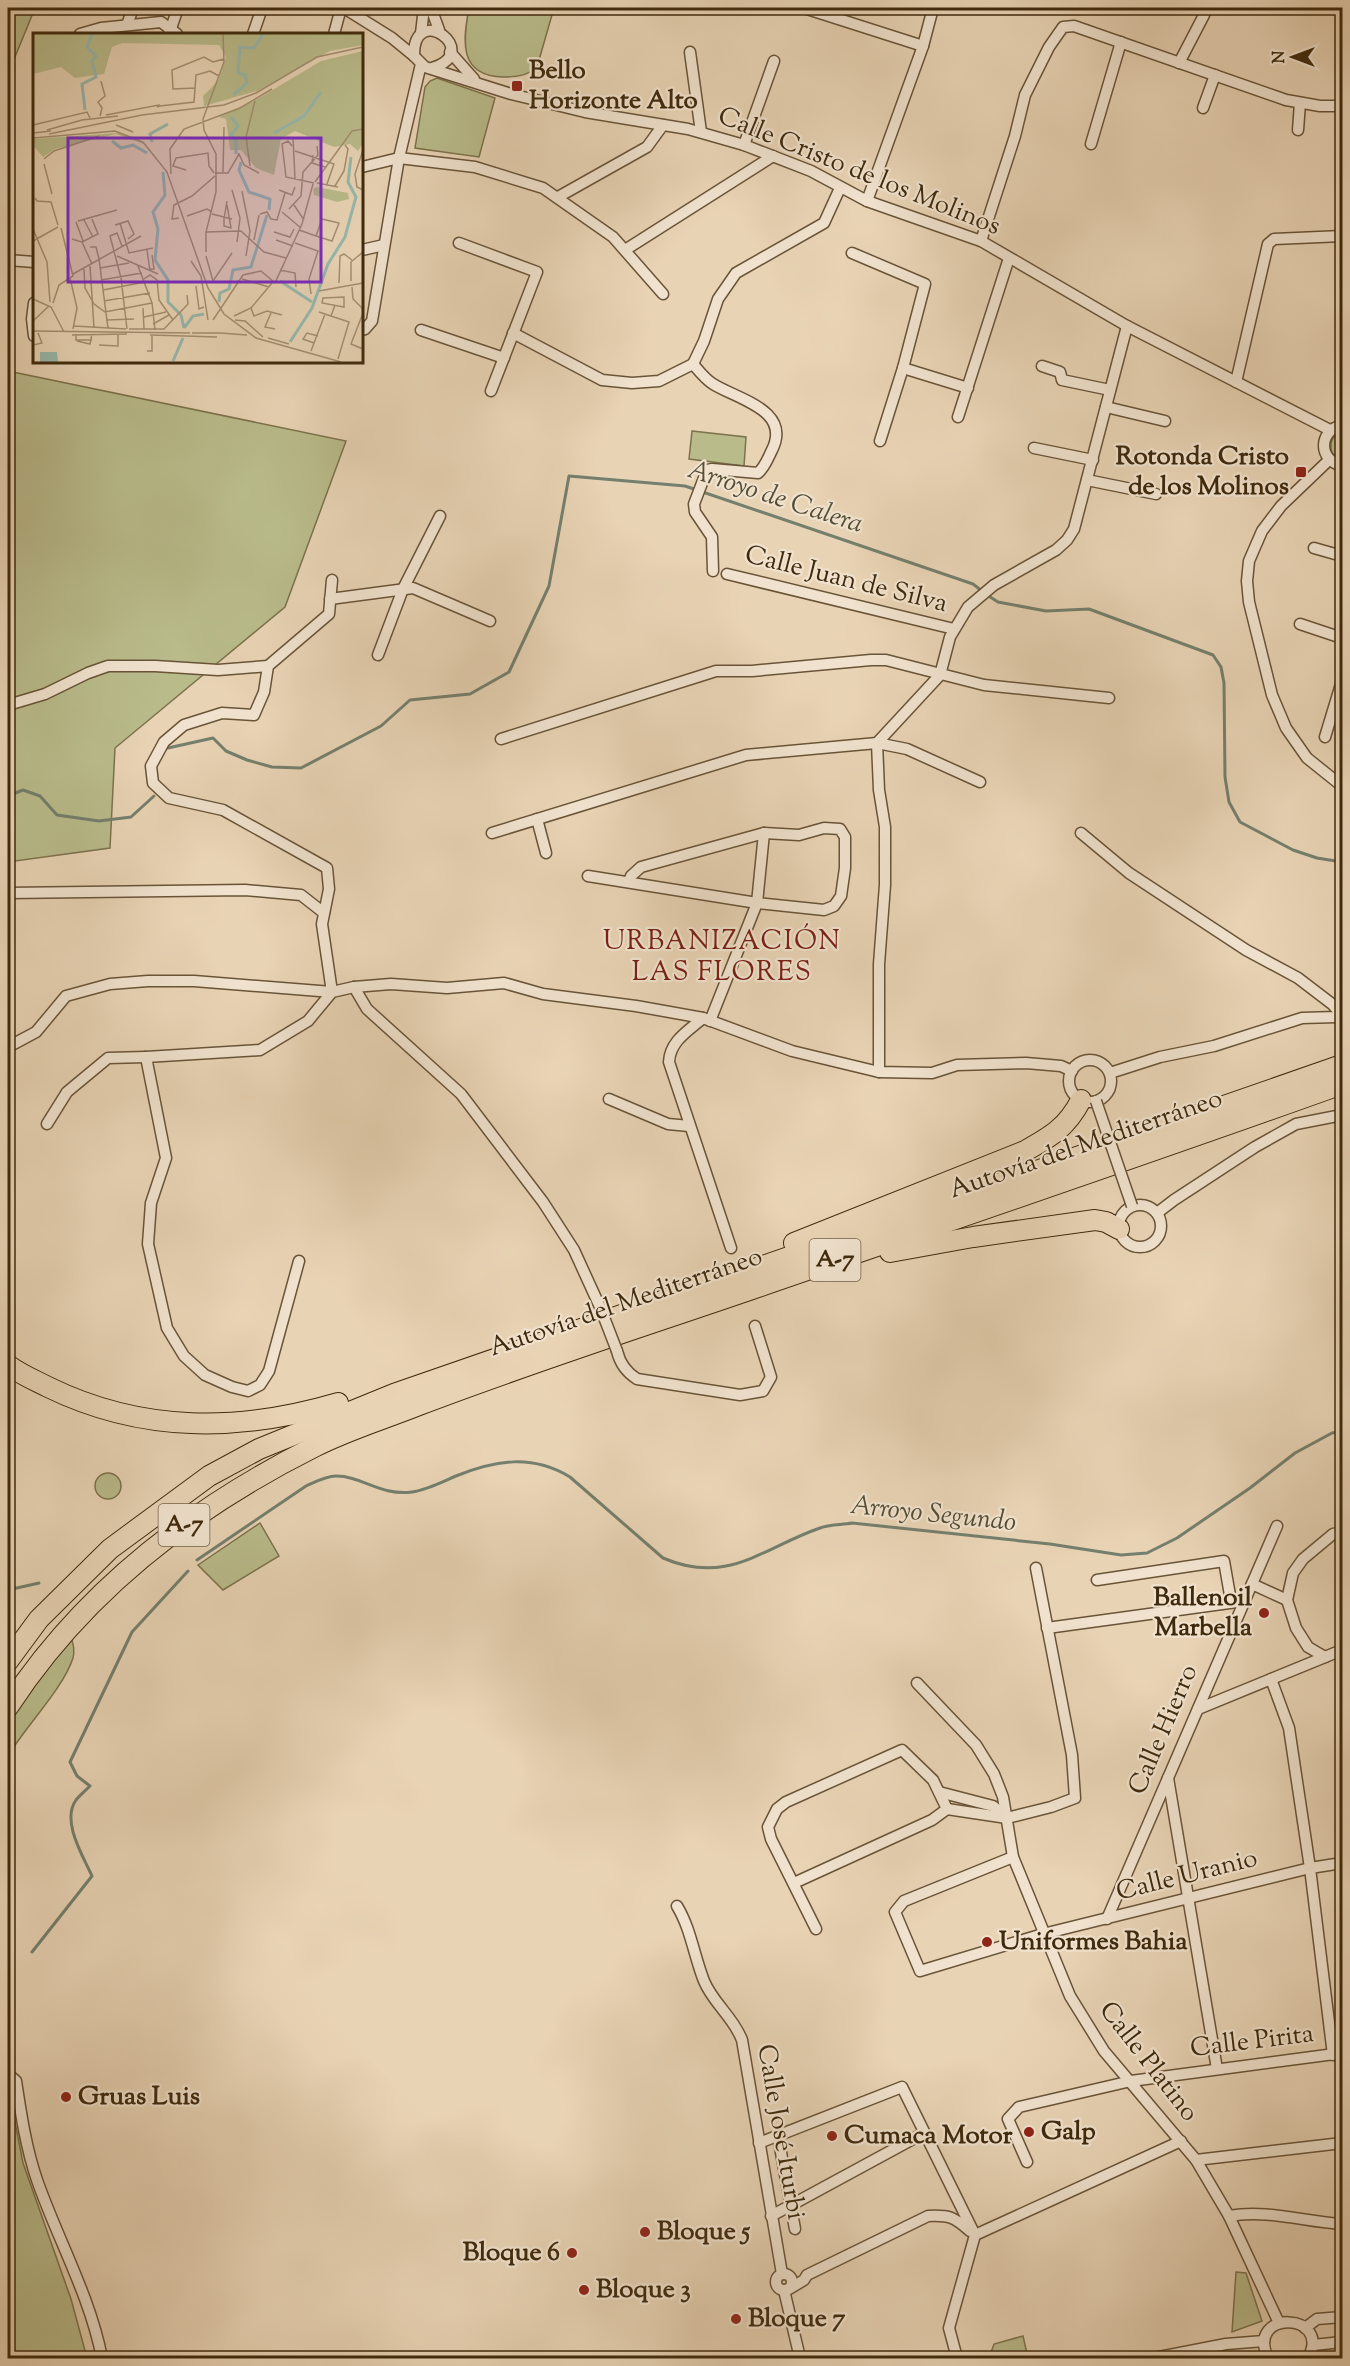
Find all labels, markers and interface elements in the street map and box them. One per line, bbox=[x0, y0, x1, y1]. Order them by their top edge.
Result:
north arrow bbox=[1263, 27, 1323, 87]
inset map bbox=[33, 33, 363, 363]
text: N bbox=[1269, 50, 1292, 63]
place label: Bello Horizonte Alto bbox=[529, 53, 698, 120]
marker: Bello Horizonte Alto bbox=[510, 79, 524, 93]
street label: Calle Cristo de los Molinos bbox=[712, 98, 1006, 246]
place label: Rotonda Cristo de los Molinos bbox=[1116, 439, 1289, 506]
water label: Arroyo de Calera bbox=[682, 451, 868, 545]
marker: Rotonda Cristo de los Molinos bbox=[1294, 465, 1308, 479]
street label: Calle Juan de Silva bbox=[741, 537, 951, 623]
district label: URBANIZACIÓN LAS FLORES bbox=[603, 923, 841, 993]
street label: Autovía del Mediterráneo bbox=[944, 1081, 1228, 1209]
street label: Autovía del Mediterráneo bbox=[484, 1239, 768, 1367]
road number: A-7 bbox=[810, 1239, 860, 1281]
water label: Arroyo Segundo bbox=[848, 1487, 1018, 1543]
road number: A-7 bbox=[158, 1504, 210, 1546]
place label: Ballenoil Marbella bbox=[1153, 1580, 1253, 1647]
marker: Ballenoil Marbella bbox=[1257, 1606, 1271, 1620]
street label: Calle Hierro bbox=[1120, 1659, 1208, 1801]
street label: Calle Uranio bbox=[1113, 1841, 1261, 1911]
place label: Uniformes Bahia bbox=[999, 1924, 1187, 1961]
marker: Uniformes Bahia bbox=[980, 1935, 994, 1949]
street label: Calle Platino bbox=[1089, 1994, 1207, 2130]
street label: Calle Pirita bbox=[1188, 2016, 1316, 2068]
street label: Calle José Iturbi bbox=[746, 2041, 814, 2223]
place label: Gruas Luis bbox=[78, 2079, 200, 2116]
marker: Gruas Luis bbox=[59, 2090, 73, 2104]
place label: Galp bbox=[1041, 2114, 1096, 2151]
place label: Cumaca Motor bbox=[844, 2118, 1013, 2155]
marker: Galp bbox=[1022, 2125, 1036, 2139]
marker: Cumaca Motor bbox=[825, 2129, 839, 2143]
place label: Bloque 5 bbox=[657, 2214, 750, 2251]
marker: Bloque 5 bbox=[638, 2225, 652, 2239]
place label: Bloque 6 bbox=[463, 2235, 560, 2272]
marker: Bloque 6 bbox=[565, 2246, 579, 2260]
place label: Bloque 3 bbox=[596, 2272, 691, 2309]
marker: Bloque 3 bbox=[577, 2283, 591, 2297]
place label: Bloque 7 bbox=[748, 2301, 845, 2338]
marker: Bloque 7 bbox=[729, 2312, 743, 2326]

